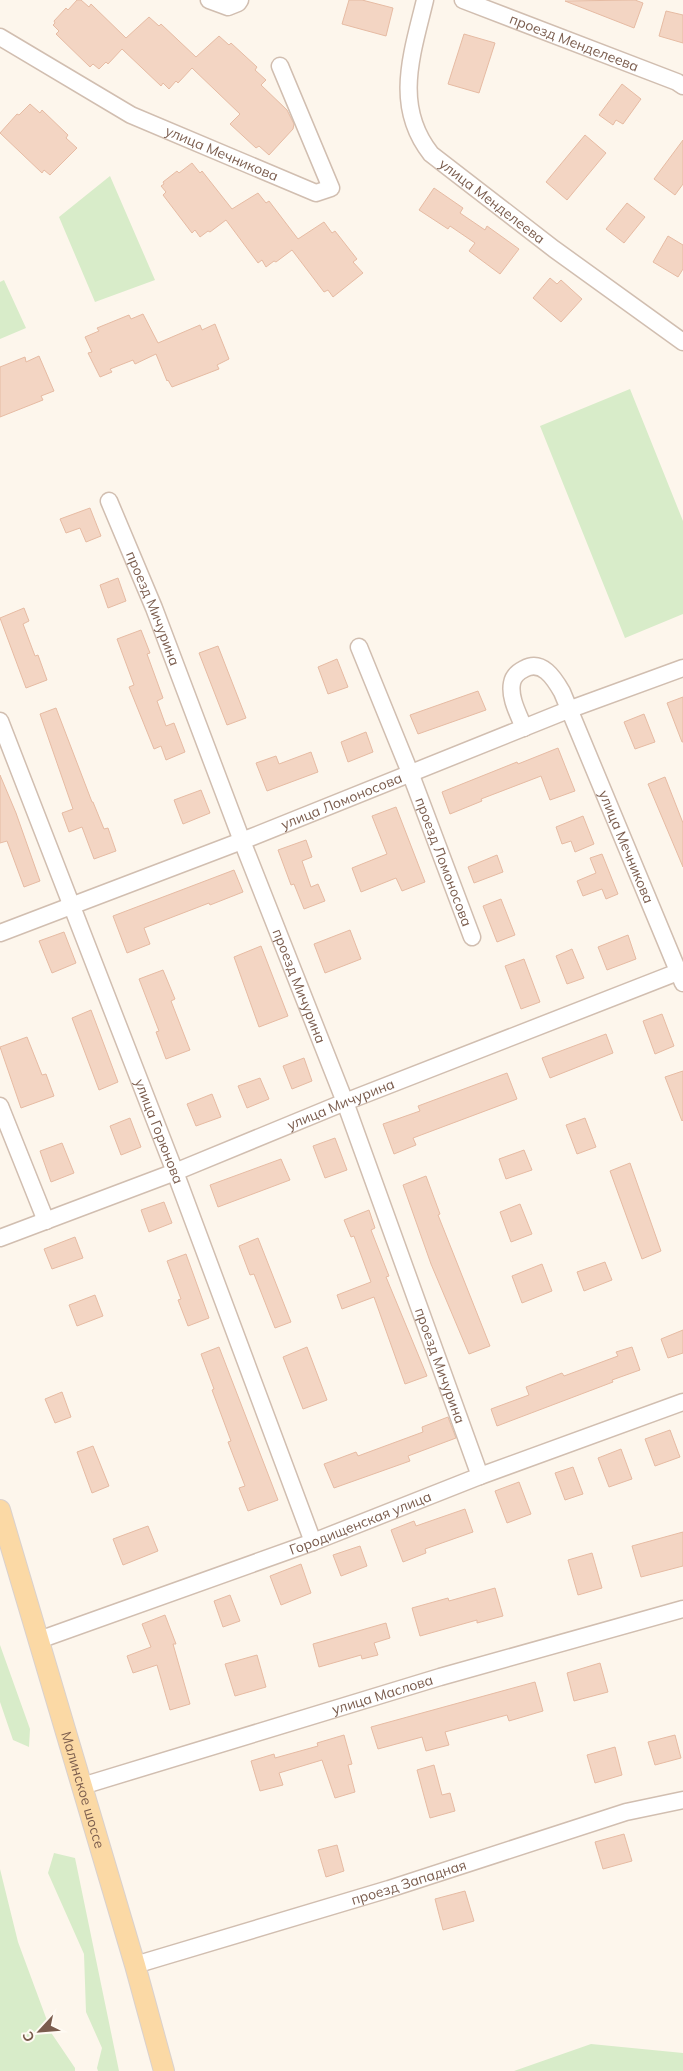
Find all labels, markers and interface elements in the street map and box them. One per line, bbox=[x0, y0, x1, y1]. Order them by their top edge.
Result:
street label: проезд Менделеева bbox=[507, 10, 641, 75]
street label: улица Мечникова bbox=[163, 121, 281, 185]
street label: улица Менделеева bbox=[436, 155, 549, 248]
street label: проезд Мичурина bbox=[122, 548, 184, 668]
street label: улица Ломоносова bbox=[278, 769, 405, 833]
street label: улица Мечникова bbox=[595, 787, 658, 906]
street label: проезд Ломоносова bbox=[411, 795, 476, 929]
street label: проезд Мичурина bbox=[268, 926, 330, 1046]
street label: улица Мичурина bbox=[284, 1075, 397, 1134]
street label: улица Горюнова bbox=[131, 1076, 188, 1186]
street label: проезд Мичурина bbox=[411, 1305, 469, 1426]
street label: Городищенская улица bbox=[287, 1487, 434, 1559]
street label: улица Маслова bbox=[330, 1671, 435, 1718]
street label: Малинское шоссе bbox=[57, 1729, 109, 1851]
street label: проезд Западная bbox=[349, 1855, 469, 1909]
north arrow bbox=[15, 2006, 65, 2056]
text: С bbox=[18, 2028, 39, 2045]

